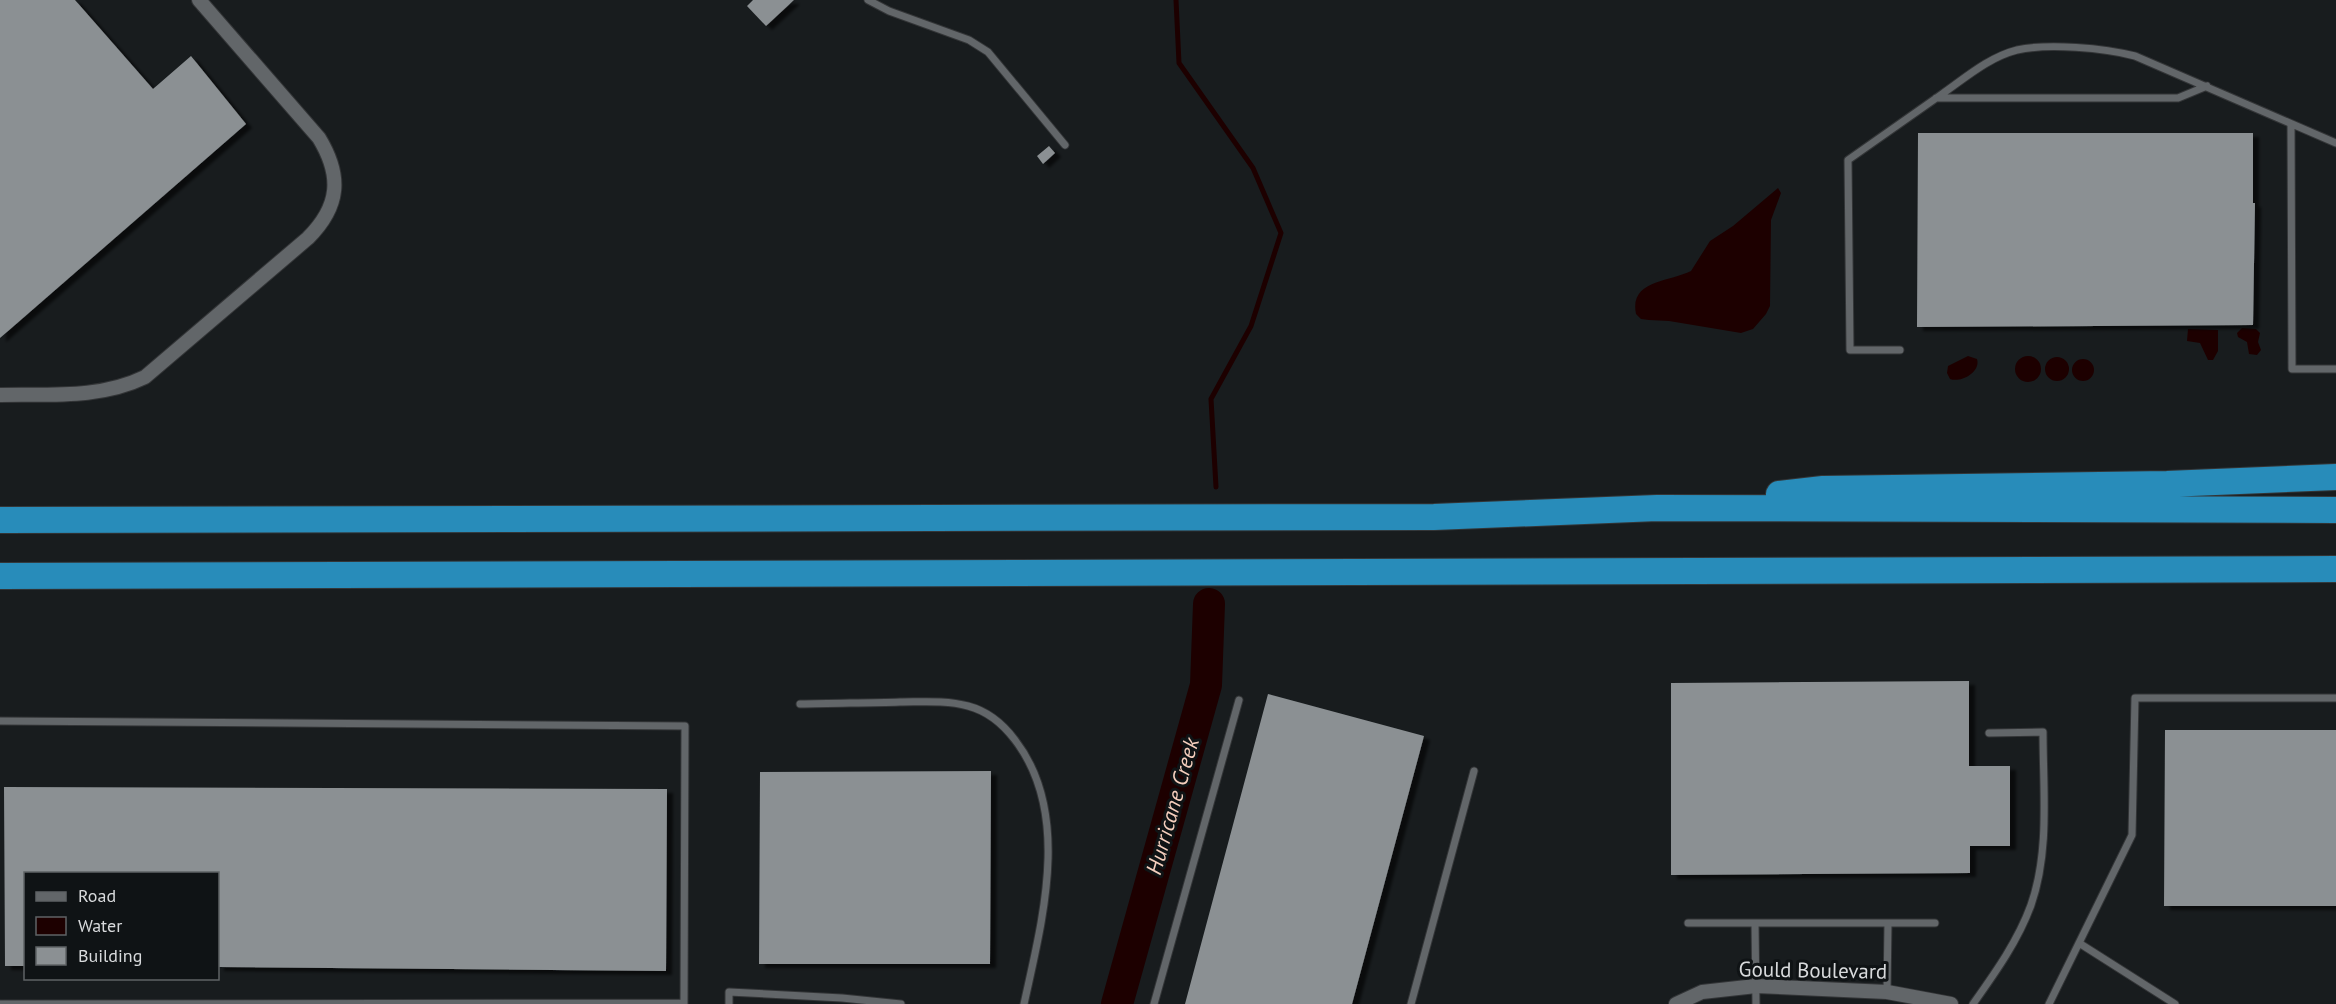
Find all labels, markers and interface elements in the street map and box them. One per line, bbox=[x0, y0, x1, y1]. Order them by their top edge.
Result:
water label: Hurricane Creek bbox=[1139, 733, 1205, 878]
legend bbox=[24, 872, 219, 980]
text: Road bbox=[78, 884, 116, 907]
text: Water bbox=[78, 914, 122, 937]
text: Building bbox=[78, 944, 142, 967]
street label: Gould Boulevard bbox=[1738, 955, 1888, 985]

